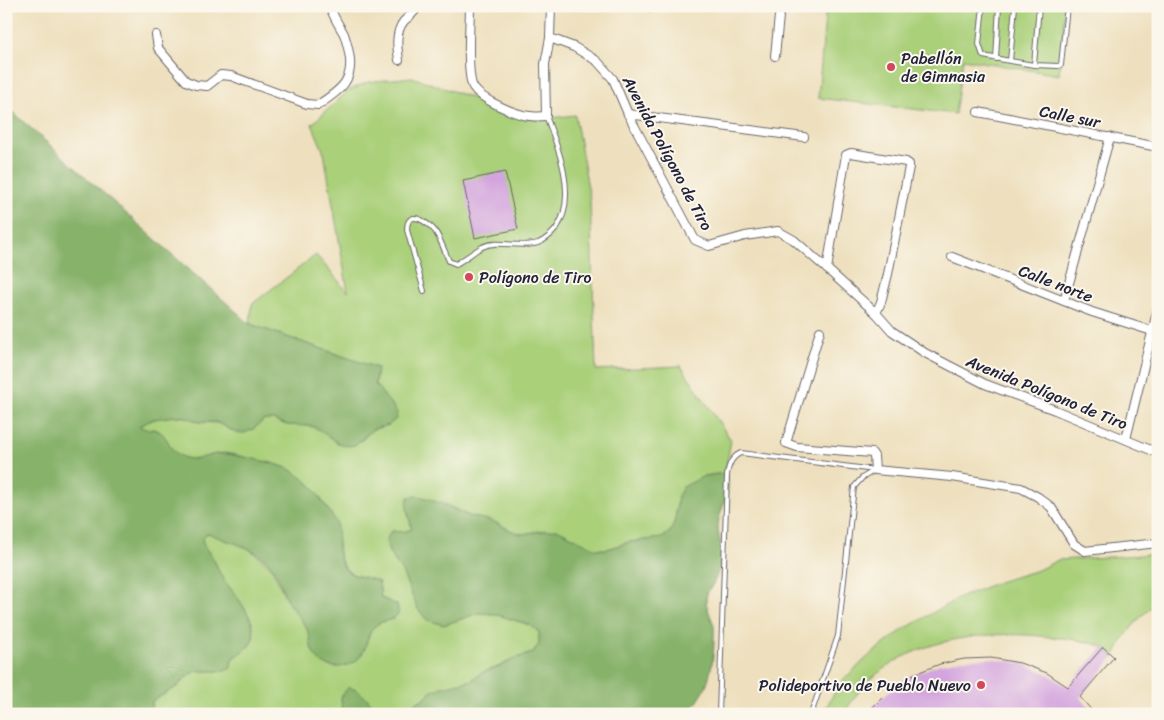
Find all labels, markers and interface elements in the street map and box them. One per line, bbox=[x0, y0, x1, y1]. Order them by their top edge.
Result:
place label: Pabellón de Gimnasia bbox=[901, 44, 986, 91]
marker: Pabellón de Gimnasia bbox=[885, 61, 897, 73]
street label: Avenida Polígono de Tiro bbox=[614, 70, 721, 236]
street label: Calle sur bbox=[1037, 96, 1104, 137]
street label: Calle norte bbox=[1014, 256, 1097, 311]
place label: Polígono de Tiro bbox=[479, 263, 591, 292]
marker: Polígono de Tiro bbox=[463, 271, 475, 283]
street label: Avenida Polígono de Tiro bbox=[961, 346, 1132, 438]
place label: Polideportivo de Pueblo Nuevo bbox=[759, 671, 971, 700]
marker: Polideportivo de Pueblo Nuevo bbox=[975, 679, 987, 691]

